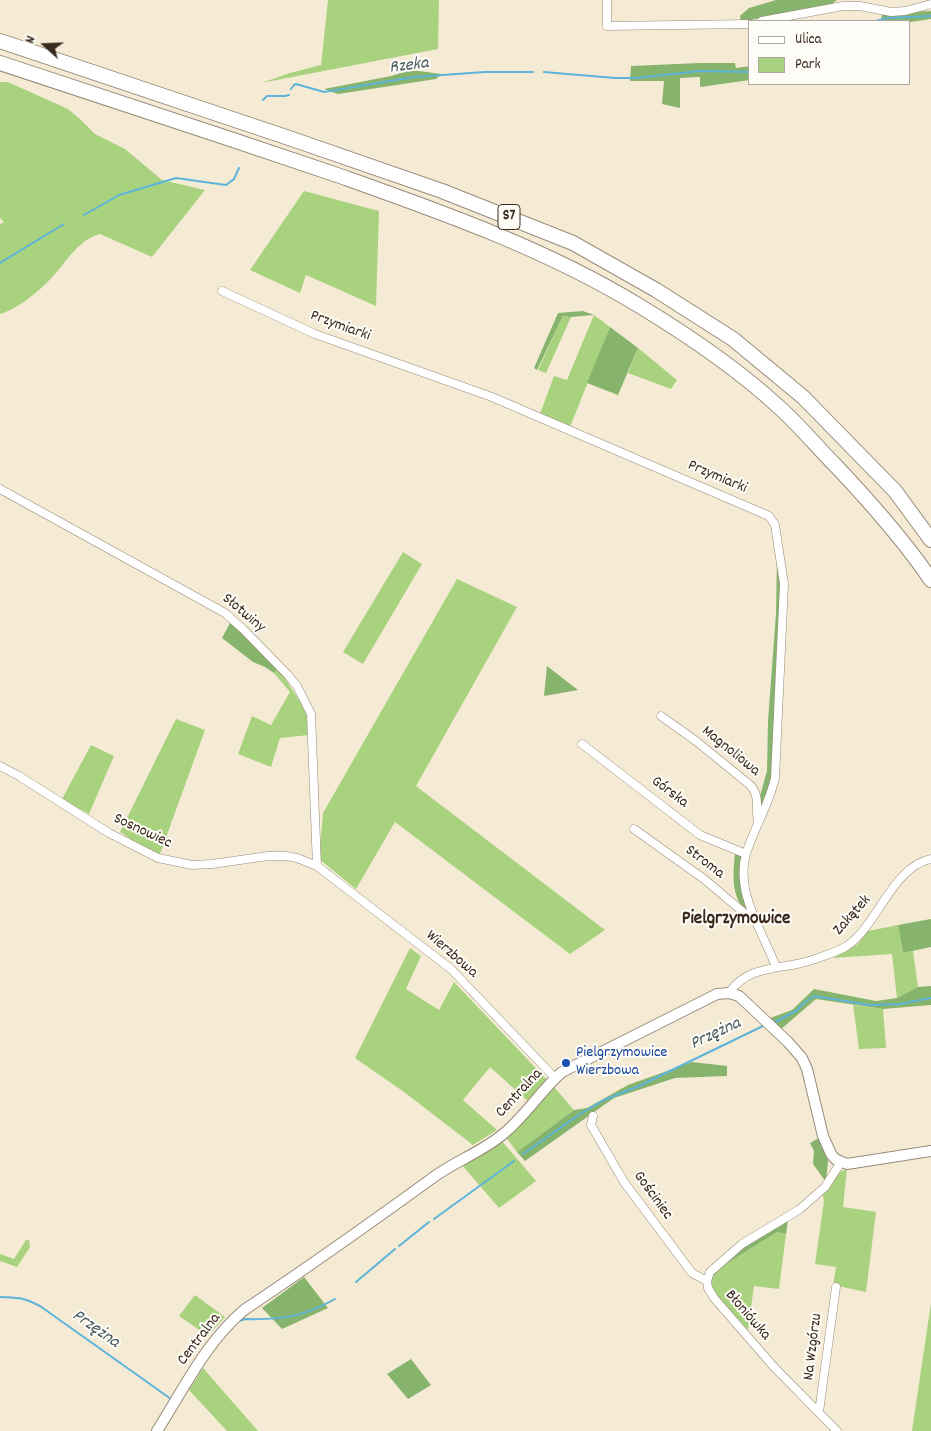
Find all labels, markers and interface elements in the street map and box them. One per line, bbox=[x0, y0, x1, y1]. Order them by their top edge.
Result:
north arrow bbox=[20, 20, 70, 70]
legend bbox=[748, 20, 911, 85]
text: Ulica bbox=[795, 29, 822, 51]
text: N bbox=[20, 33, 41, 47]
water label: Rzeka bbox=[388, 54, 430, 80]
text: Park bbox=[795, 54, 821, 76]
road number: S7 bbox=[498, 204, 520, 230]
street label: Przymiarki bbox=[307, 307, 373, 347]
street label: Przymiarki bbox=[684, 457, 750, 499]
street label: Słotwiny bbox=[217, 590, 269, 638]
street label: Magnoliowa bbox=[697, 722, 763, 782]
street label: Górska bbox=[646, 773, 692, 813]
street label: Sosnowiec bbox=[110, 810, 174, 854]
street label: Stroma bbox=[680, 842, 728, 884]
street label: Zakątek bbox=[830, 892, 876, 940]
district label: Pielgrzymowice bbox=[682, 909, 790, 931]
street label: Wierzbowa bbox=[421, 927, 481, 983]
water label: Przężna bbox=[687, 1014, 745, 1056]
place label: Pielgrzymowice Wierzbowa bbox=[576, 1044, 667, 1082]
marker: Pielgrzymowice Wierzbowa bbox=[560, 1057, 572, 1069]
street label: Centralna bbox=[492, 1065, 548, 1123]
street label: Gościniec bbox=[628, 1168, 676, 1224]
street label: Błoniówka bbox=[720, 1287, 774, 1345]
water label: Przężna bbox=[67, 1306, 123, 1354]
street label: Centralna bbox=[174, 1310, 226, 1370]
street label: Na Wzgórzu bbox=[800, 1312, 828, 1382]

